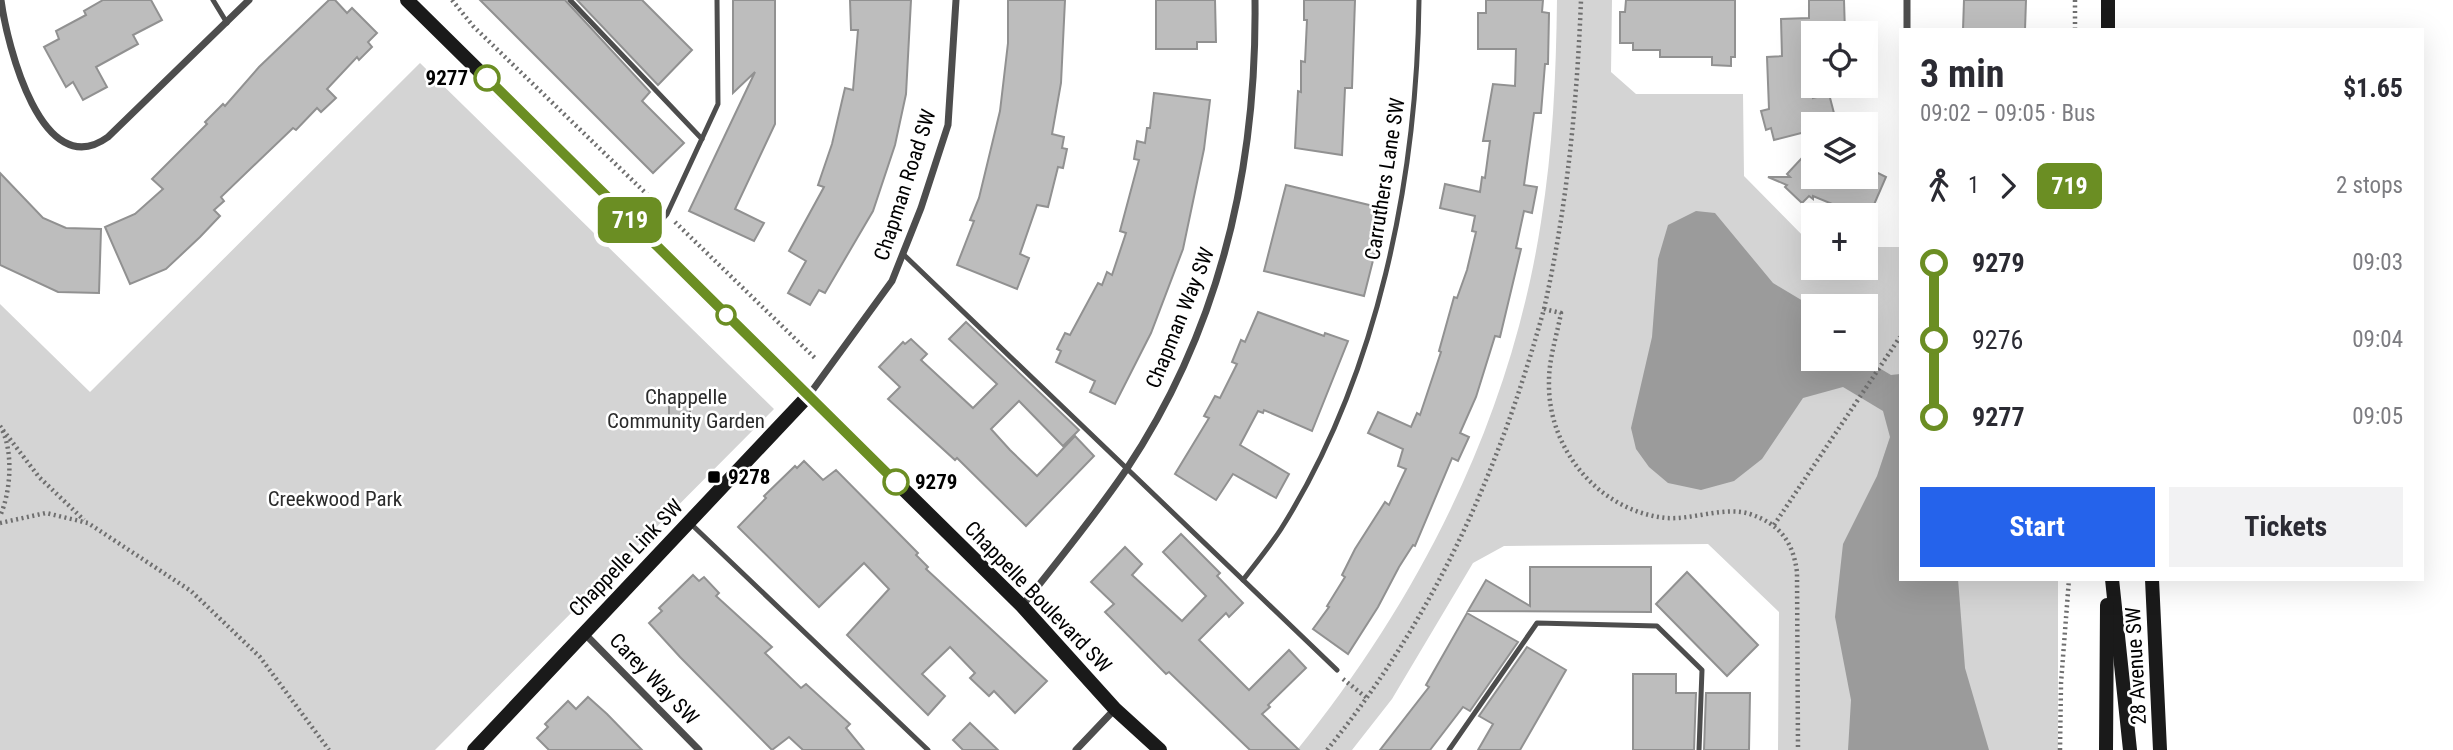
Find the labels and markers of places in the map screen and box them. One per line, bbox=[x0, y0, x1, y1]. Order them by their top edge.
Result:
marker: 9277 bbox=[474, 65, 500, 91]
place label: 9277 bbox=[426, 66, 468, 90]
unlabelled marker bbox=[716, 305, 736, 325]
place label: 9278 bbox=[728, 465, 770, 489]
marker: 9278 bbox=[706, 469, 722, 485]
marker: 9279 bbox=[883, 469, 909, 495]
place label: 9279 bbox=[915, 470, 957, 494]

